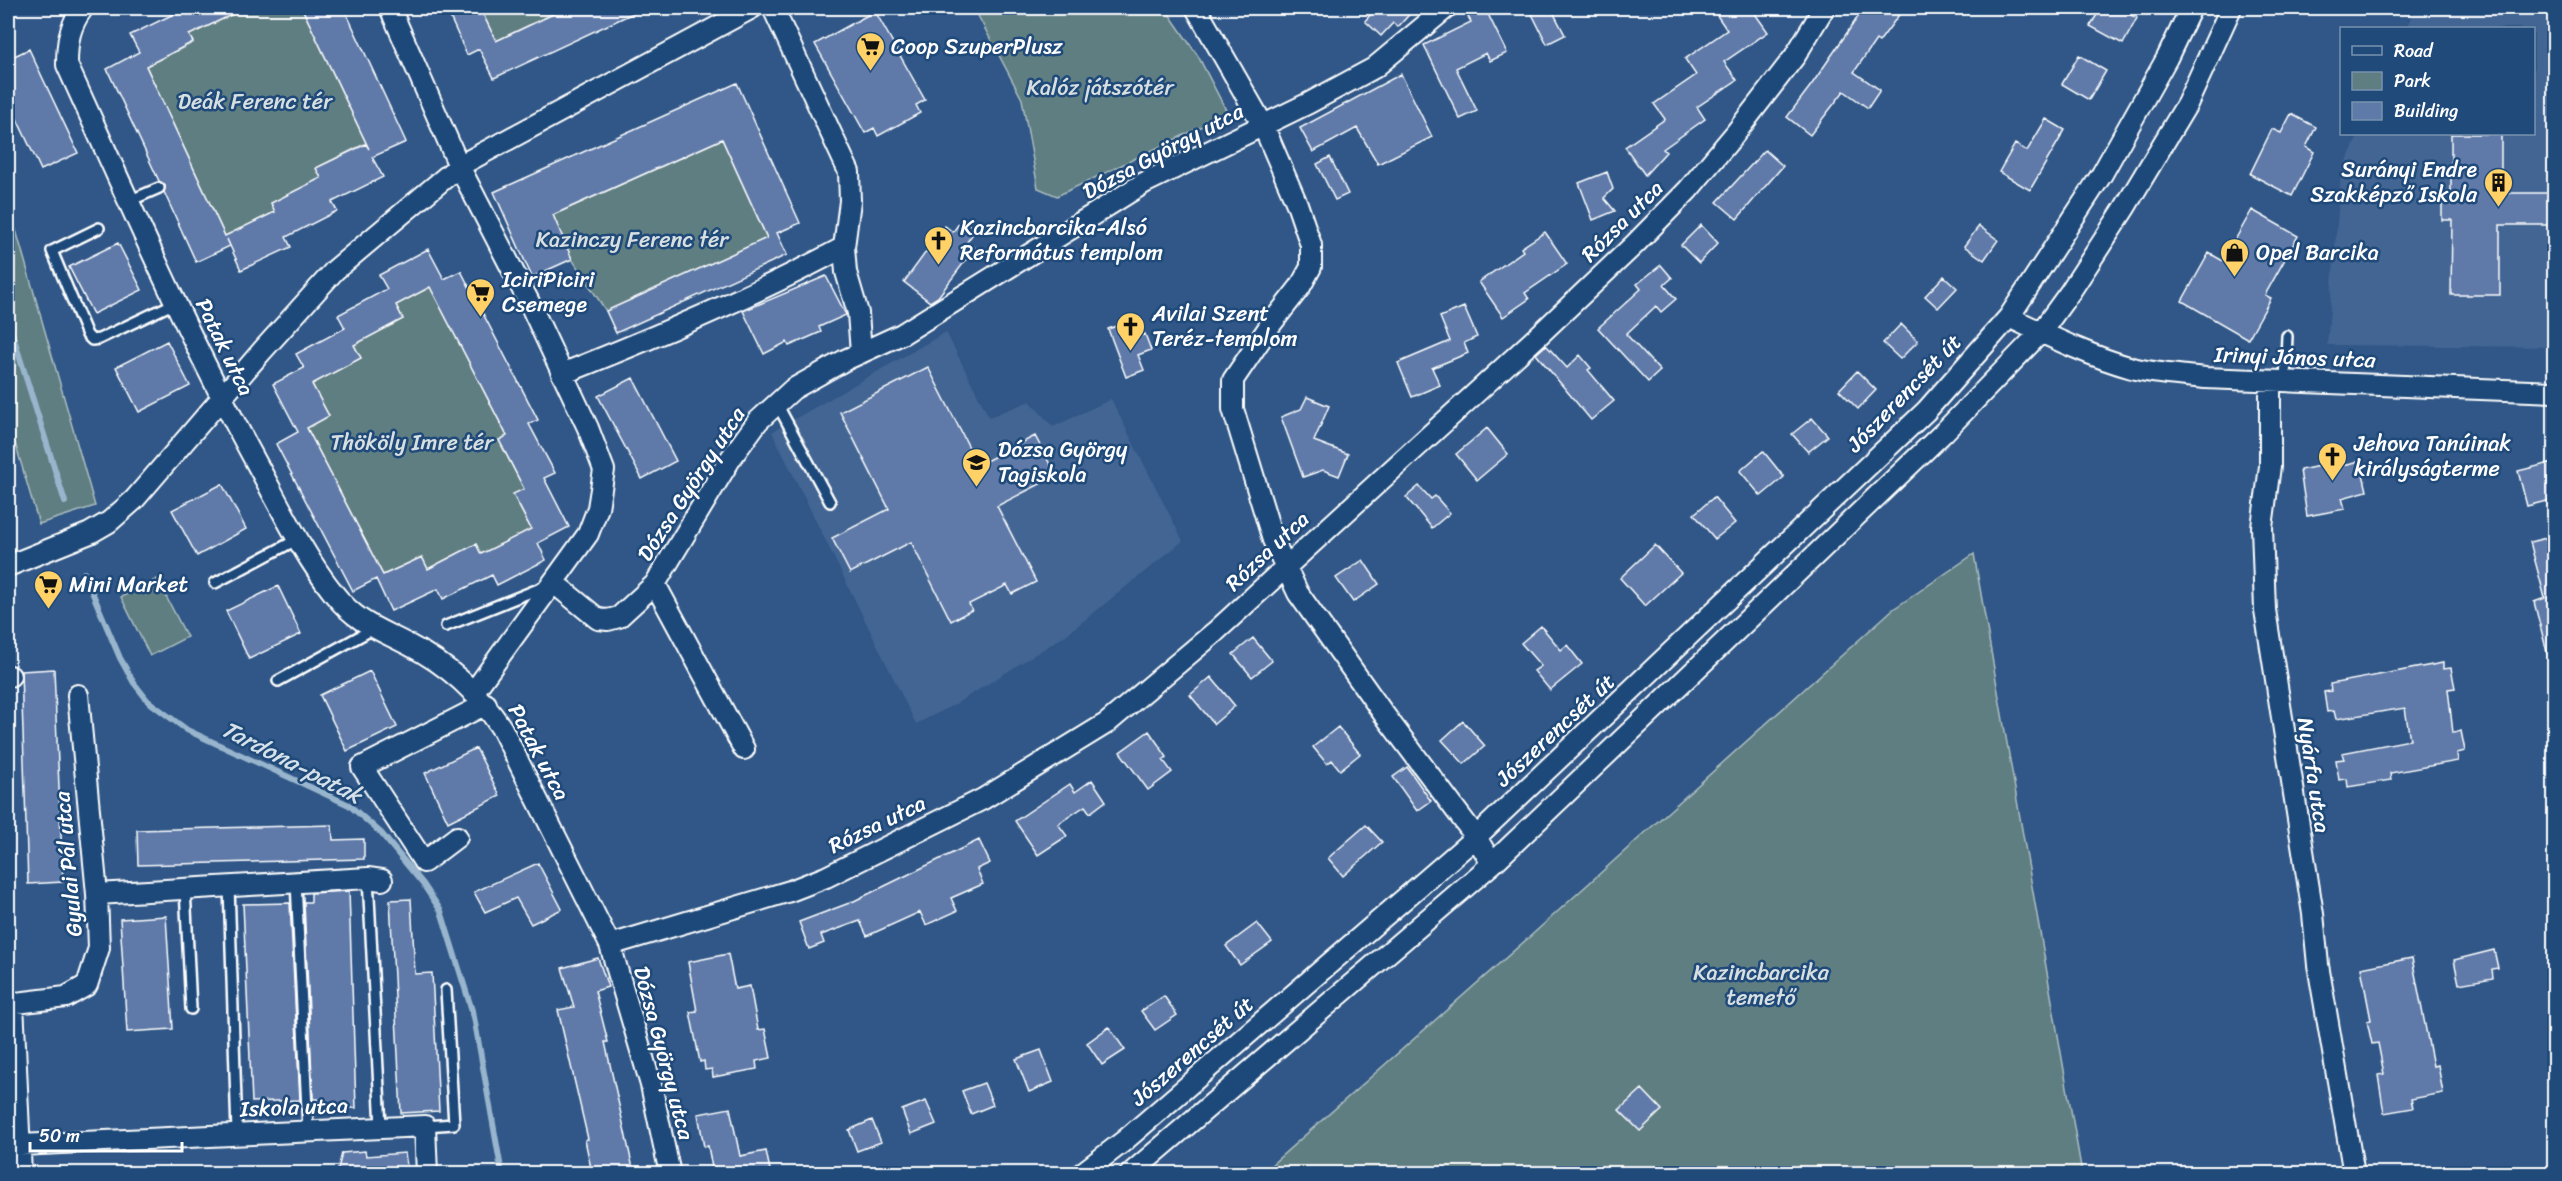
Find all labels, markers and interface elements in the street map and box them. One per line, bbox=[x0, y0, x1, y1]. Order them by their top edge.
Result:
place label: Coop SzuperPlusz bbox=[891, 27, 1063, 66]
legend bbox=[2340, 27, 2535, 135]
supermarket icon: Coop SzuperPlusz bbox=[854, 30, 886, 72]
text: Road bbox=[2394, 35, 2434, 67]
text: Park bbox=[2394, 65, 2431, 97]
park label: Kalóz játszótér bbox=[1027, 68, 1175, 107]
park label: Deák Ferenc tér bbox=[178, 82, 333, 121]
street label: Dózsa György utca bbox=[1075, 91, 1252, 210]
text: Building bbox=[2394, 95, 2458, 127]
place label: Surányi Endre Szakképző Iskola bbox=[2310, 150, 2478, 214]
building icon: Surányi Endre Szakképző Iskola bbox=[2482, 166, 2514, 208]
street label: Rózsa utca bbox=[1571, 170, 1673, 272]
place label: Kazincbarcika-Alsó Református templom bbox=[960, 208, 1163, 272]
park label: Kazinczy Ferenc tér bbox=[536, 220, 730, 259]
church icon: Kazincbarcika-Alsó Református templom bbox=[923, 224, 955, 266]
place label: Opel Barcika bbox=[2256, 233, 2379, 272]
shop icon: Opel Barcika bbox=[2219, 236, 2251, 278]
place label: IciriPiciri Csemege bbox=[501, 260, 595, 324]
supermarket icon: IciriPiciri Csemege bbox=[465, 276, 497, 318]
street label: Patak utca bbox=[184, 291, 266, 403]
place label: Avilai Szent Teréz-templom bbox=[1151, 294, 1297, 358]
church icon: Avilai Szent Teréz-templom bbox=[1115, 310, 1147, 352]
street label: Jószerencsét út bbox=[1836, 324, 1972, 463]
street label: Irinyi János utca bbox=[2213, 335, 2377, 379]
street label: Dózsa György utca bbox=[626, 398, 756, 569]
park label: Thököly Imre tér bbox=[331, 423, 495, 462]
place label: Jehova Tanúinak királyságterme bbox=[2353, 424, 2511, 488]
place label: Dózsa György Tagiskola bbox=[998, 430, 1128, 494]
church icon: Jehova Tanúinak királyságterme bbox=[2317, 440, 2349, 482]
school or university icon: Dózsa György Tagiskola bbox=[961, 446, 993, 488]
street label: Rózsa utca bbox=[1215, 501, 1319, 601]
place label: Mini Market bbox=[69, 565, 189, 604]
supermarket icon: Mini Market bbox=[32, 568, 64, 610]
street label: Jószerencsét út bbox=[1485, 663, 1625, 797]
street label: Patak utca bbox=[497, 696, 581, 808]
water label: Tardona-patak bbox=[214, 708, 371, 816]
street label: Nyárfa utca bbox=[2286, 714, 2342, 836]
street label: Rózsa utca bbox=[821, 784, 933, 864]
street label: Gyulai Pál utca bbox=[42, 789, 94, 938]
park label: Kazincbarcika temető bbox=[1693, 953, 1830, 1017]
street label: Dózsa György utca bbox=[622, 962, 706, 1145]
street label: Jószerencsét út bbox=[1120, 986, 1263, 1117]
street label: Iskola utca bbox=[238, 1086, 349, 1128]
scale bar bbox=[30, 1115, 182, 1153]
text: 50 m bbox=[39, 1120, 80, 1152]

